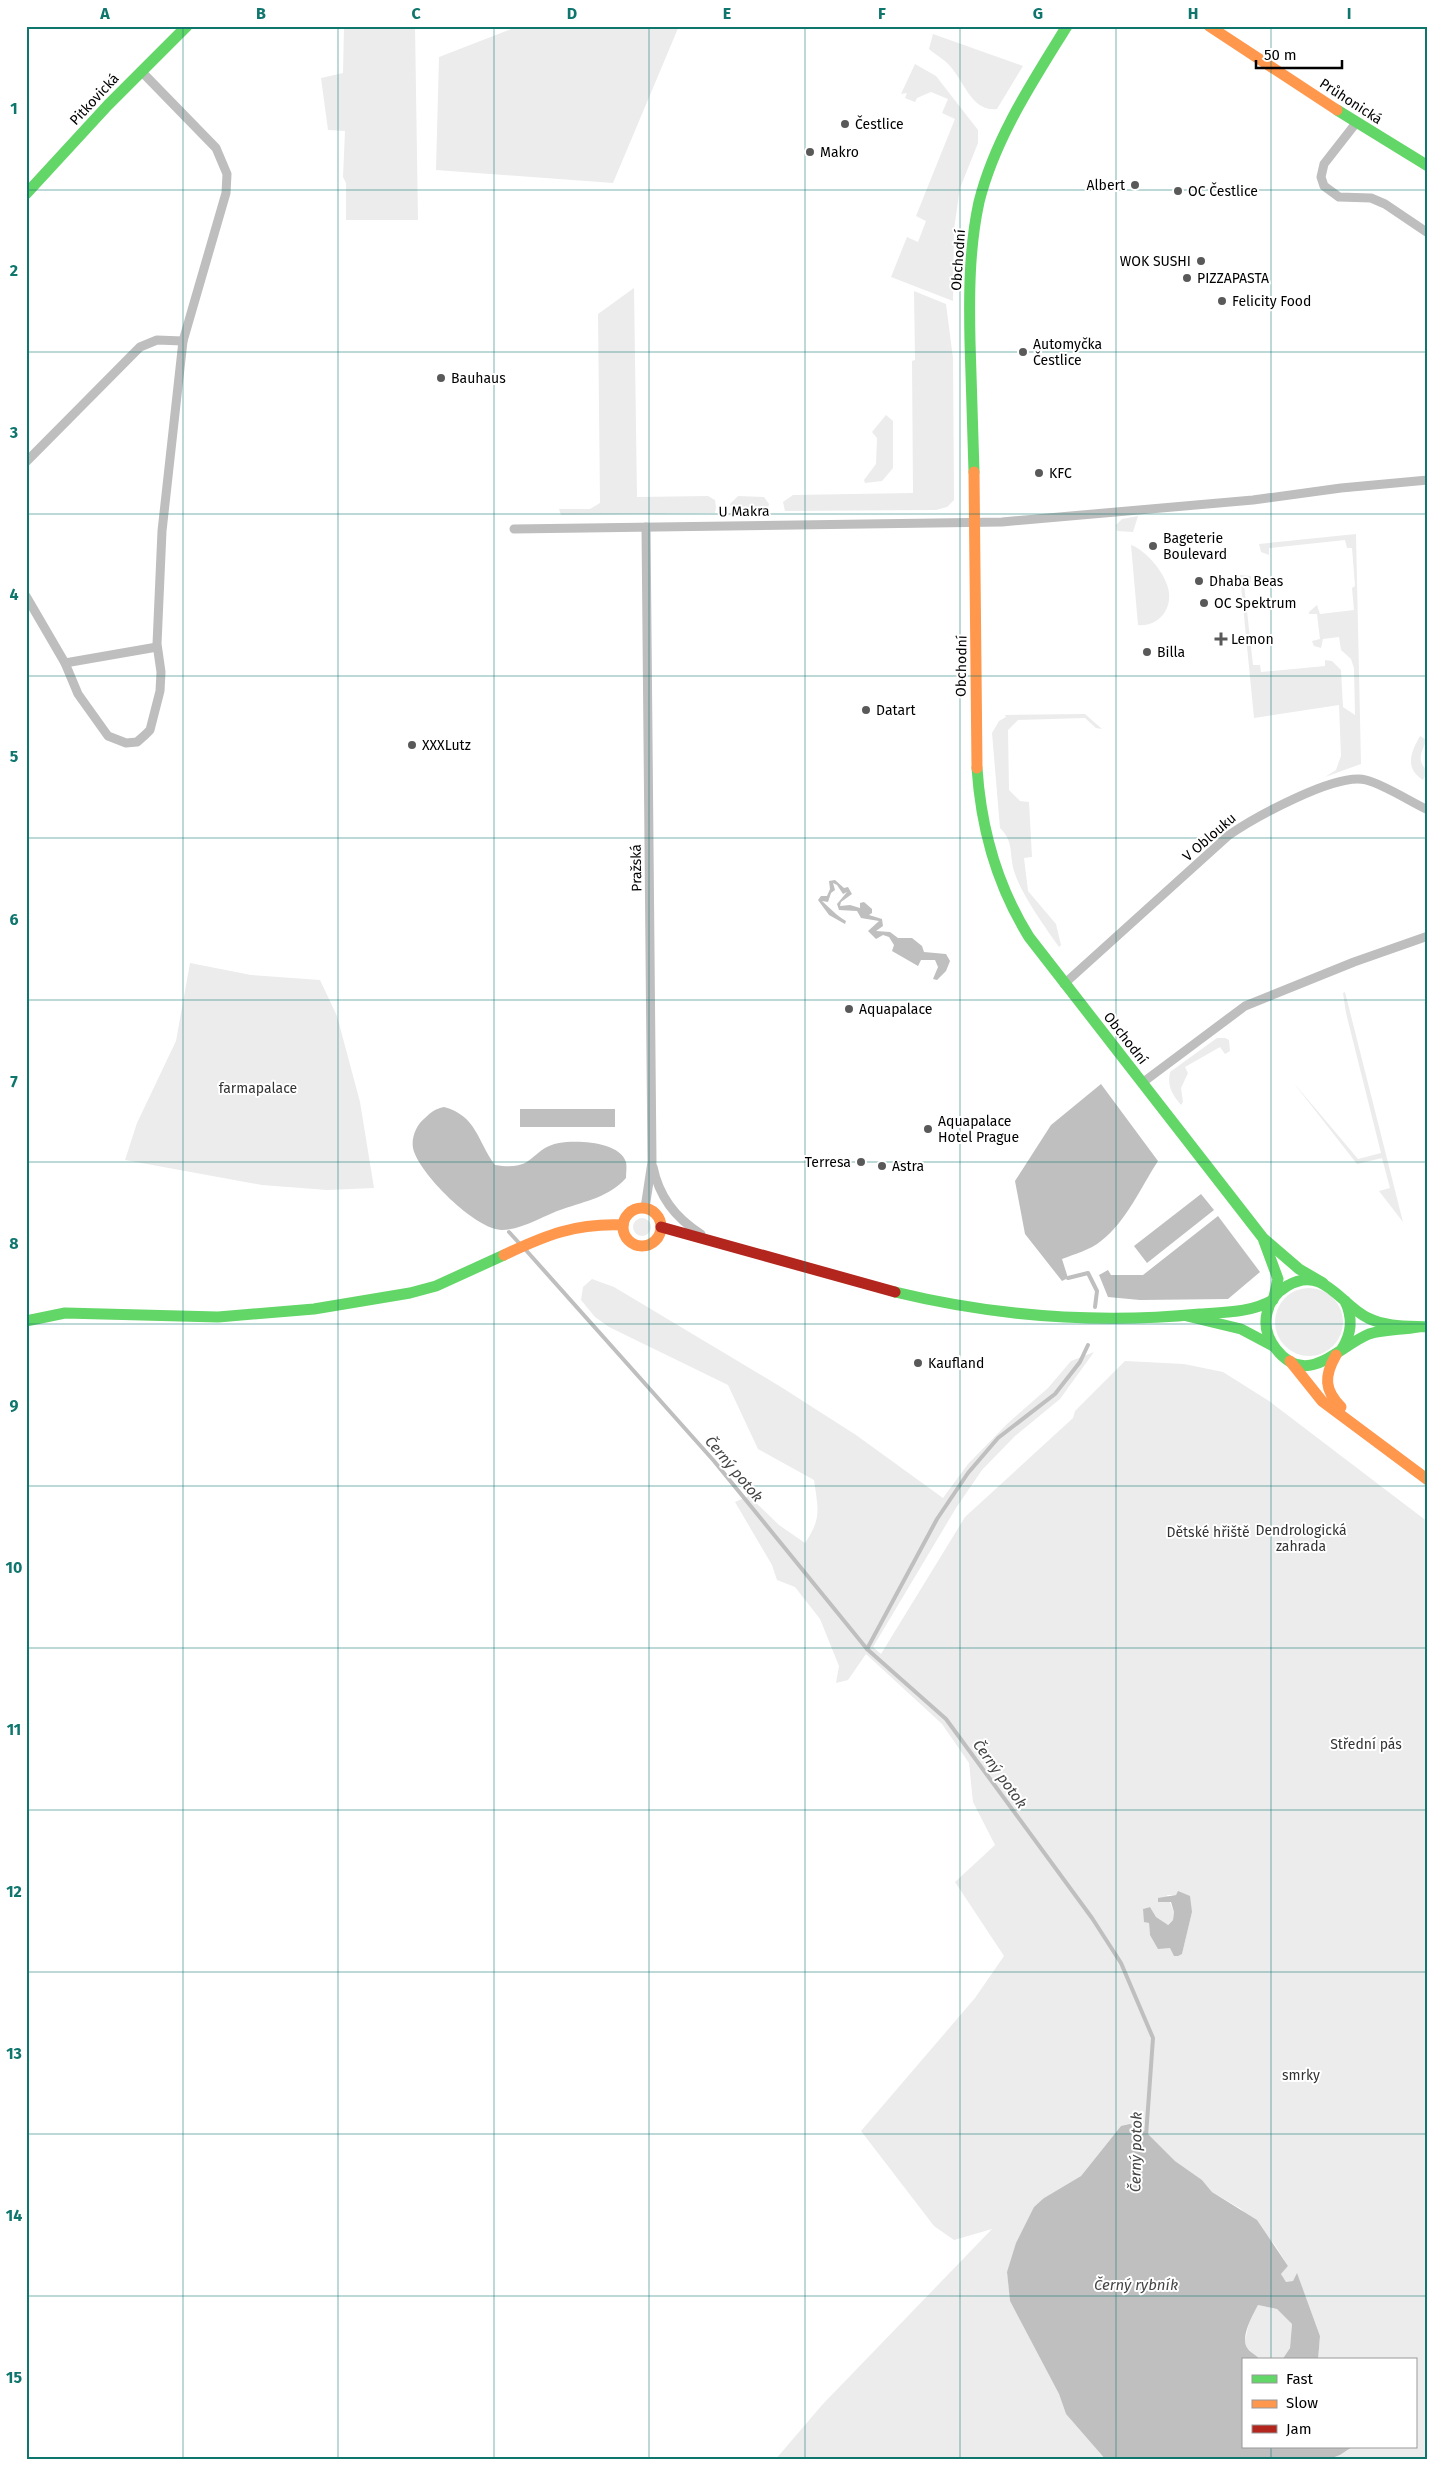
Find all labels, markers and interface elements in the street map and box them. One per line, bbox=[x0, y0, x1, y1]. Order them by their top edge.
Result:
text: A bbox=[99, 4, 110, 23]
text: B bbox=[256, 4, 266, 23]
text: C bbox=[411, 4, 421, 23]
text: D bbox=[567, 4, 577, 23]
text: E bbox=[723, 4, 731, 23]
text: F bbox=[878, 4, 886, 23]
text: G bbox=[1033, 4, 1043, 23]
text: H bbox=[1188, 4, 1198, 23]
text: I bbox=[1347, 4, 1351, 23]
scale bar bbox=[1256, 38, 1343, 70]
text: 50 m bbox=[1264, 46, 1297, 64]
street label: Pitkovická bbox=[66, 70, 123, 129]
street label: Průhonická bbox=[1316, 75, 1385, 128]
text: 1 bbox=[10, 99, 18, 118]
place label: Čestlice bbox=[855, 115, 904, 133]
marker: Čestlice bbox=[839, 118, 851, 130]
place label: Makro bbox=[820, 144, 859, 161]
marker: Makro bbox=[804, 146, 816, 158]
place label: Albert bbox=[1086, 177, 1126, 194]
marker: Albert bbox=[1129, 179, 1141, 191]
place label: OC Čestlice bbox=[1188, 182, 1258, 200]
marker: OC Čestlice bbox=[1172, 185, 1184, 197]
street label: Obchodní bbox=[948, 229, 969, 291]
place label: WOK SUSHI bbox=[1120, 253, 1191, 270]
marker: WOK SUSHI bbox=[1195, 255, 1207, 267]
text: 2 bbox=[10, 261, 18, 280]
place label: PIZZAPASTA bbox=[1197, 270, 1269, 287]
marker: PIZZAPASTA bbox=[1181, 272, 1193, 284]
place label: Felicity Food bbox=[1232, 293, 1311, 310]
marker: Felicity Food bbox=[1216, 295, 1228, 307]
place label: Automyčka Čestlice bbox=[1033, 336, 1102, 369]
marker: Automyčka Čestlice bbox=[1017, 346, 1029, 358]
place label: Bauhaus bbox=[451, 370, 506, 387]
marker: Bauhaus bbox=[435, 372, 447, 384]
text: 3 bbox=[9, 423, 18, 442]
place label: KFC bbox=[1049, 465, 1072, 482]
marker: KFC bbox=[1033, 467, 1045, 479]
street label: U Makra bbox=[718, 503, 770, 520]
place label: Bageterie Boulevard bbox=[1163, 530, 1227, 563]
marker: Bageterie Boulevard bbox=[1147, 540, 1159, 552]
place label: Dhaba Beas bbox=[1209, 573, 1284, 590]
marker: Dhaba Beas bbox=[1193, 575, 1205, 587]
text: 4 bbox=[9, 585, 19, 604]
place label: OC Spektrum bbox=[1214, 595, 1297, 612]
marker: OC Spektrum bbox=[1198, 597, 1210, 609]
place label: Lemon bbox=[1231, 631, 1274, 648]
marker: Lemon bbox=[1215, 633, 1227, 645]
street label: Obchodní bbox=[952, 635, 971, 697]
place label: Billa bbox=[1157, 644, 1185, 661]
marker: Billa bbox=[1141, 646, 1153, 658]
place label: Datart bbox=[876, 702, 916, 719]
marker: Datart bbox=[860, 704, 872, 716]
place label: XXXLutz bbox=[422, 737, 471, 754]
marker: XXXLutz bbox=[406, 739, 418, 751]
text: 5 bbox=[10, 747, 19, 766]
street label: V Oblouku bbox=[1179, 810, 1239, 865]
street label: Pražská bbox=[628, 844, 645, 892]
text: 6 bbox=[9, 910, 19, 929]
place label: Aquapalace bbox=[859, 1001, 933, 1018]
marker: Aquapalace bbox=[843, 1003, 855, 1015]
street label: Obchodní bbox=[1100, 1009, 1151, 1068]
text: 7 bbox=[10, 1072, 18, 1091]
park label: farmapalace bbox=[219, 1080, 297, 1097]
place label: Aquapalace Hotel Prague bbox=[938, 1113, 1019, 1146]
marker: Aquapalace Hotel Prague bbox=[922, 1123, 934, 1135]
place label: Terresa bbox=[805, 1154, 851, 1171]
marker: Terresa bbox=[855, 1156, 867, 1168]
place label: Astra bbox=[892, 1158, 924, 1175]
marker: Astra bbox=[876, 1160, 888, 1172]
text: 8 bbox=[9, 1234, 19, 1253]
place label: Kaufland bbox=[928, 1355, 984, 1372]
marker: Kaufland bbox=[912, 1357, 924, 1369]
text: 9 bbox=[10, 1396, 19, 1415]
water label: Černý potok bbox=[701, 1432, 767, 1506]
park label: Dendrologická zahrada bbox=[1255, 1522, 1347, 1555]
park label: Dětské hřiště bbox=[1166, 1524, 1250, 1541]
text: 10 bbox=[6, 1558, 22, 1577]
text: 11 bbox=[7, 1720, 21, 1739]
water label: Černý potok bbox=[969, 1736, 1031, 1812]
park label: Střední pás bbox=[1330, 1736, 1402, 1753]
text: 12 bbox=[6, 1882, 22, 1901]
text: 13 bbox=[6, 2044, 22, 2063]
park label: smrky bbox=[1282, 2067, 1320, 2084]
water label: Černý potok bbox=[1126, 2112, 1146, 2192]
text: 14 bbox=[6, 2206, 22, 2225]
water label: Černý rybník bbox=[1094, 2276, 1178, 2294]
legend bbox=[1242, 2358, 1416, 2448]
text: 15 bbox=[6, 2368, 22, 2387]
text: Fast bbox=[1286, 2370, 1313, 2388]
text: Slow bbox=[1286, 2394, 1318, 2412]
text: Jam bbox=[1286, 2420, 1312, 2438]

